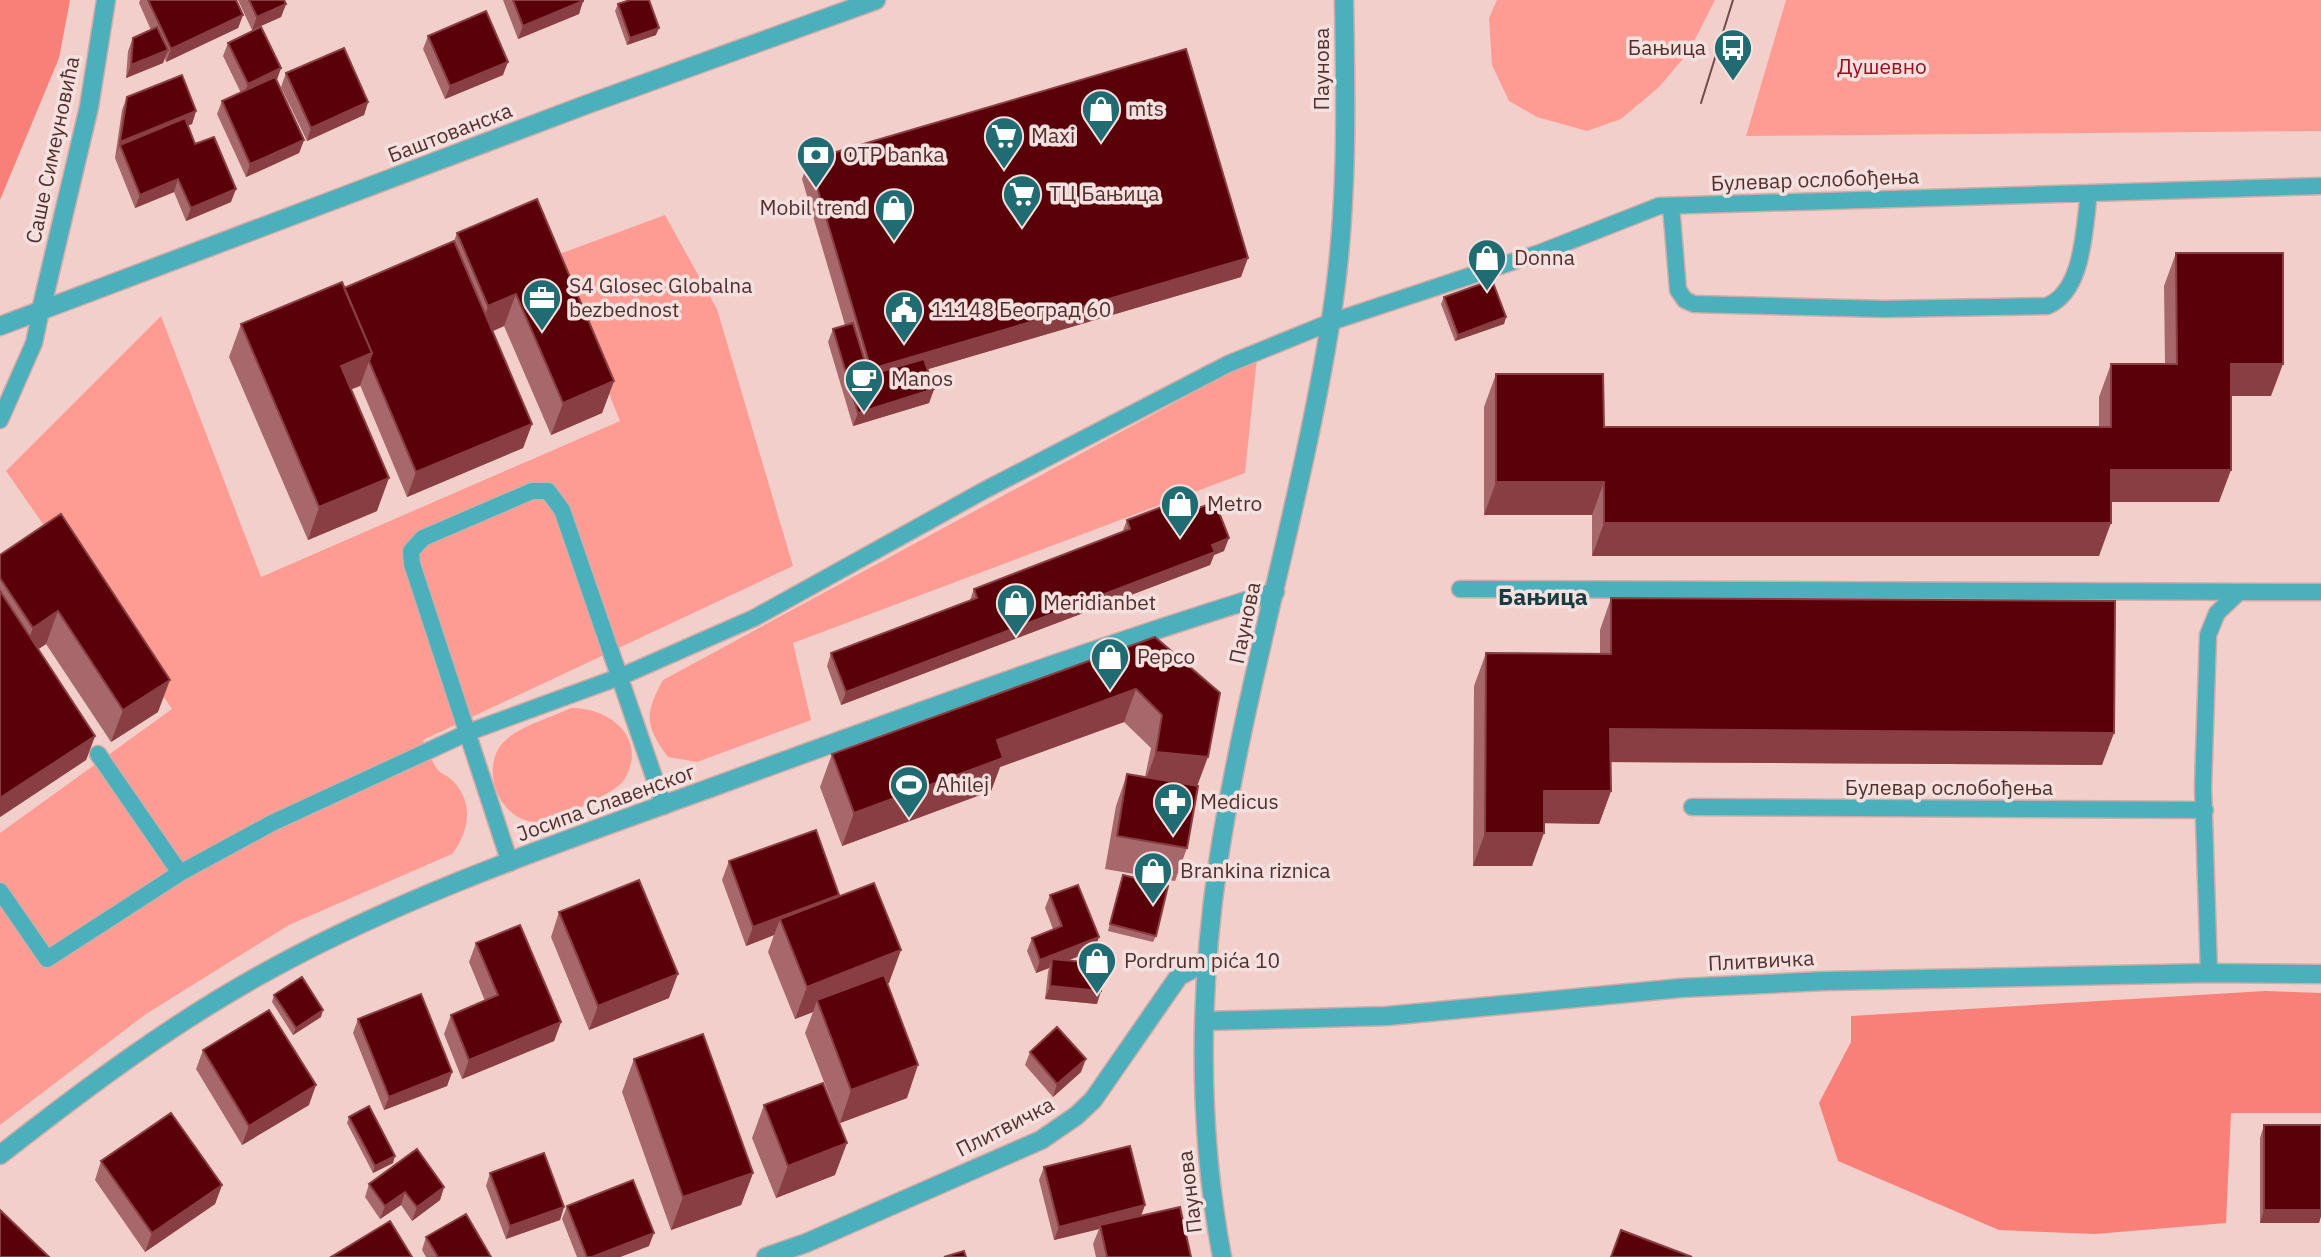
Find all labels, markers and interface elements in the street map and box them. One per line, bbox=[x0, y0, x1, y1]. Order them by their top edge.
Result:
street label: Паунова bbox=[1307, 27, 1335, 111]
bus stop icon: Бањица bbox=[1712, 27, 1754, 82]
place label: Бањица bbox=[1628, 33, 1706, 61]
park label: Душевно bbox=[1837, 52, 1927, 80]
street label: Саше Симеуновића bbox=[18, 54, 86, 246]
shop icon: mts bbox=[1080, 88, 1122, 143]
place label: mts bbox=[1128, 94, 1164, 122]
street label: Баштованска bbox=[383, 96, 516, 169]
supermarket icon: Maxi bbox=[983, 115, 1025, 170]
place label: Maxi bbox=[1031, 121, 1075, 149]
bank icon: OTP banka bbox=[795, 134, 837, 189]
place label: OTP banka bbox=[843, 140, 945, 168]
street label: Булевар ослобођења bbox=[1710, 161, 1920, 197]
supermarket icon: ТЦ Бањица bbox=[1001, 173, 1043, 228]
place label: ТЦ Бањица bbox=[1049, 179, 1160, 207]
shop icon: Mobil trend bbox=[873, 187, 915, 242]
place label: Mobil trend bbox=[759, 193, 867, 221]
shop icon: Donna bbox=[1466, 237, 1508, 292]
place label: Donna bbox=[1514, 243, 1575, 271]
place label: S4 Glosec Globalna bezbednost bbox=[569, 271, 752, 323]
office icon: S4 Glosec Globalna bezbednost bbox=[521, 277, 563, 332]
public building icon: 11148 Београд 60 bbox=[883, 289, 925, 344]
place label: 11148 Београд 60 bbox=[931, 295, 1111, 323]
cafe icon: Manos bbox=[843, 358, 885, 413]
place label: Manos bbox=[891, 364, 953, 392]
shop icon: Metro bbox=[1159, 483, 1201, 538]
place label: Metro bbox=[1207, 489, 1262, 517]
street label: Паунова bbox=[1222, 579, 1266, 666]
district label: Бањица bbox=[1498, 581, 1588, 611]
shop icon: Meridianbet bbox=[995, 582, 1037, 637]
place label: Meridianbet bbox=[1043, 588, 1156, 616]
shop icon: Pepco bbox=[1089, 636, 1131, 691]
place label: Pepco bbox=[1137, 642, 1195, 670]
street label: Јосипа Славенског bbox=[513, 757, 699, 847]
sports icon: Ahilej bbox=[888, 764, 930, 819]
place label: Ahilej bbox=[936, 770, 989, 798]
street label: Булевар ослобођења bbox=[1845, 773, 2053, 801]
pharmacy icon: Medicus bbox=[1152, 781, 1194, 836]
place label: Medicus bbox=[1200, 787, 1279, 815]
shop icon: Brankina riznica bbox=[1132, 850, 1174, 905]
place label: Brankina riznica bbox=[1180, 856, 1331, 884]
shop icon: Pordrum pića 10 bbox=[1076, 940, 1118, 995]
street label: Плитвичка bbox=[1707, 943, 1815, 977]
place label: Pordrum pića 10 bbox=[1124, 946, 1280, 974]
street label: Плитвичка bbox=[951, 1089, 1058, 1163]
street label: Паунова bbox=[1170, 1149, 1208, 1235]

